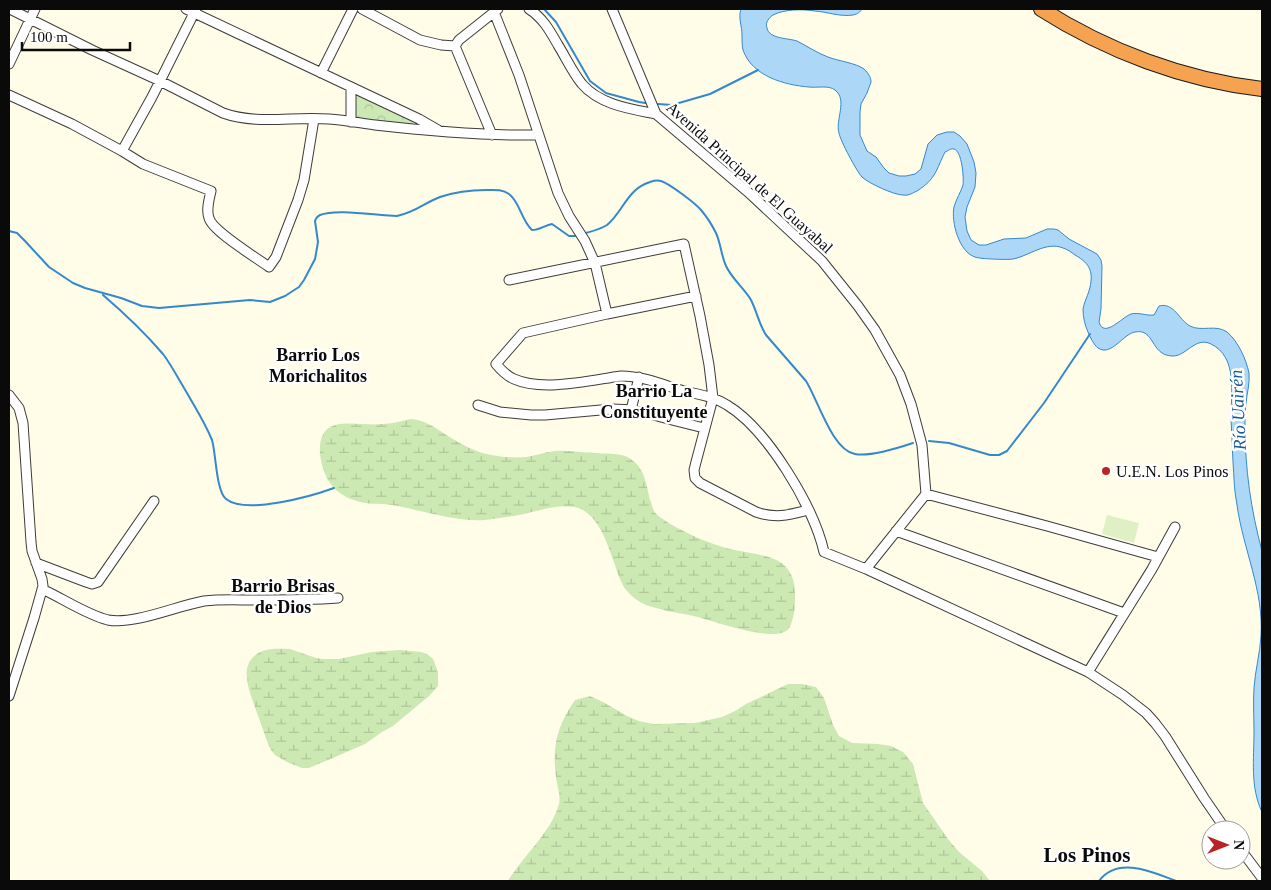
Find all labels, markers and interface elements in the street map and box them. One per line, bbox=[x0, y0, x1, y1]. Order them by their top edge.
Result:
scale bar bbox=[22, 20, 130, 52]
text: 100 m bbox=[30, 29, 68, 45]
street label: Avenida Principal de El Guayabal bbox=[663, 98, 837, 258]
district label: Barrio Los Morichalitos bbox=[269, 345, 367, 386]
water label: Río Uairén bbox=[1226, 369, 1250, 452]
district label: Barrio La Constituyente bbox=[601, 381, 708, 422]
place label: U.E.N. Los Pinos bbox=[1116, 463, 1228, 480]
marker: U.E.N. Los Pinos bbox=[1100, 465, 1112, 477]
district label: Barrio Brisas de Dios bbox=[231, 576, 335, 617]
north arrow bbox=[1201, 820, 1251, 870]
text: N bbox=[1231, 840, 1246, 850]
district label: Los Pinos bbox=[1044, 843, 1130, 867]

